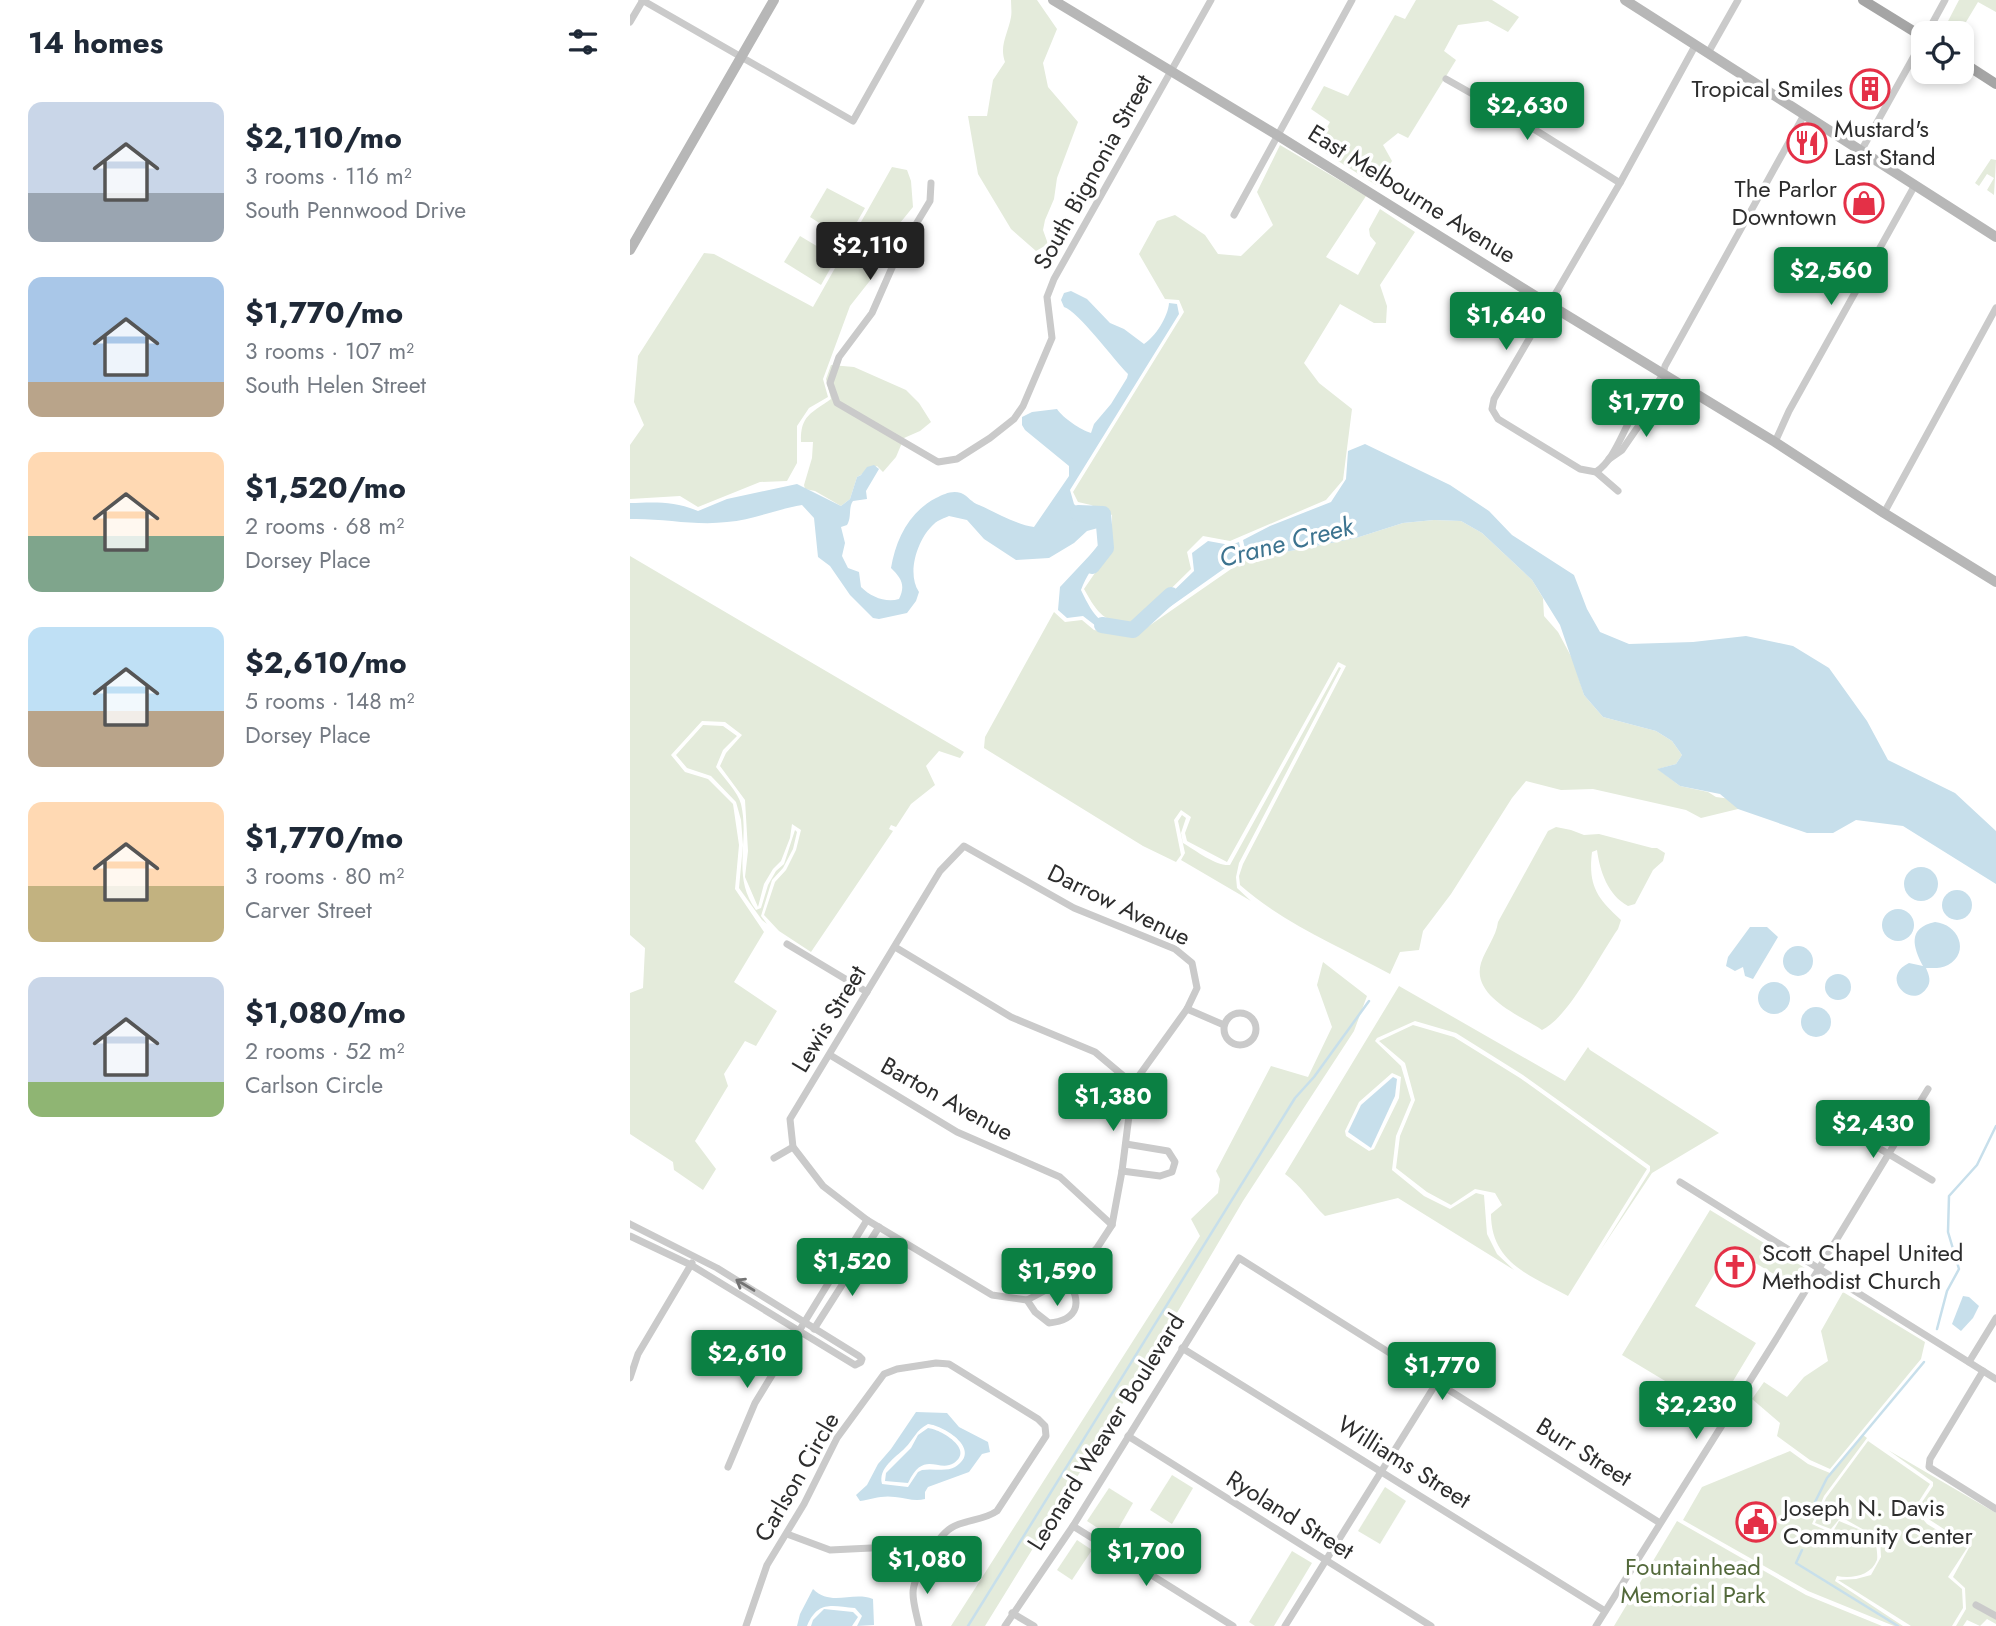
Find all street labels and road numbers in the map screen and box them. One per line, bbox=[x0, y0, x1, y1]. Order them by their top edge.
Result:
street label: South Bignonia Street bbox=[1024, 68, 1161, 276]
street label: East Melbourne Avenue bbox=[1302, 115, 1523, 272]
street label: Darrow Avenue bbox=[1042, 855, 1197, 954]
street label: Lewis Street bbox=[783, 958, 874, 1079]
street label: Barton Avenue bbox=[875, 1048, 1020, 1149]
street label: Leonard Weaver Boulevard bbox=[1018, 1306, 1193, 1557]
street label: Carlson Circle bbox=[745, 1406, 848, 1548]
street label: Williams Street bbox=[1331, 1407, 1478, 1517]
street label: Burr Street bbox=[1530, 1408, 1639, 1495]
street label: Ryoland Street bbox=[1220, 1461, 1361, 1568]

